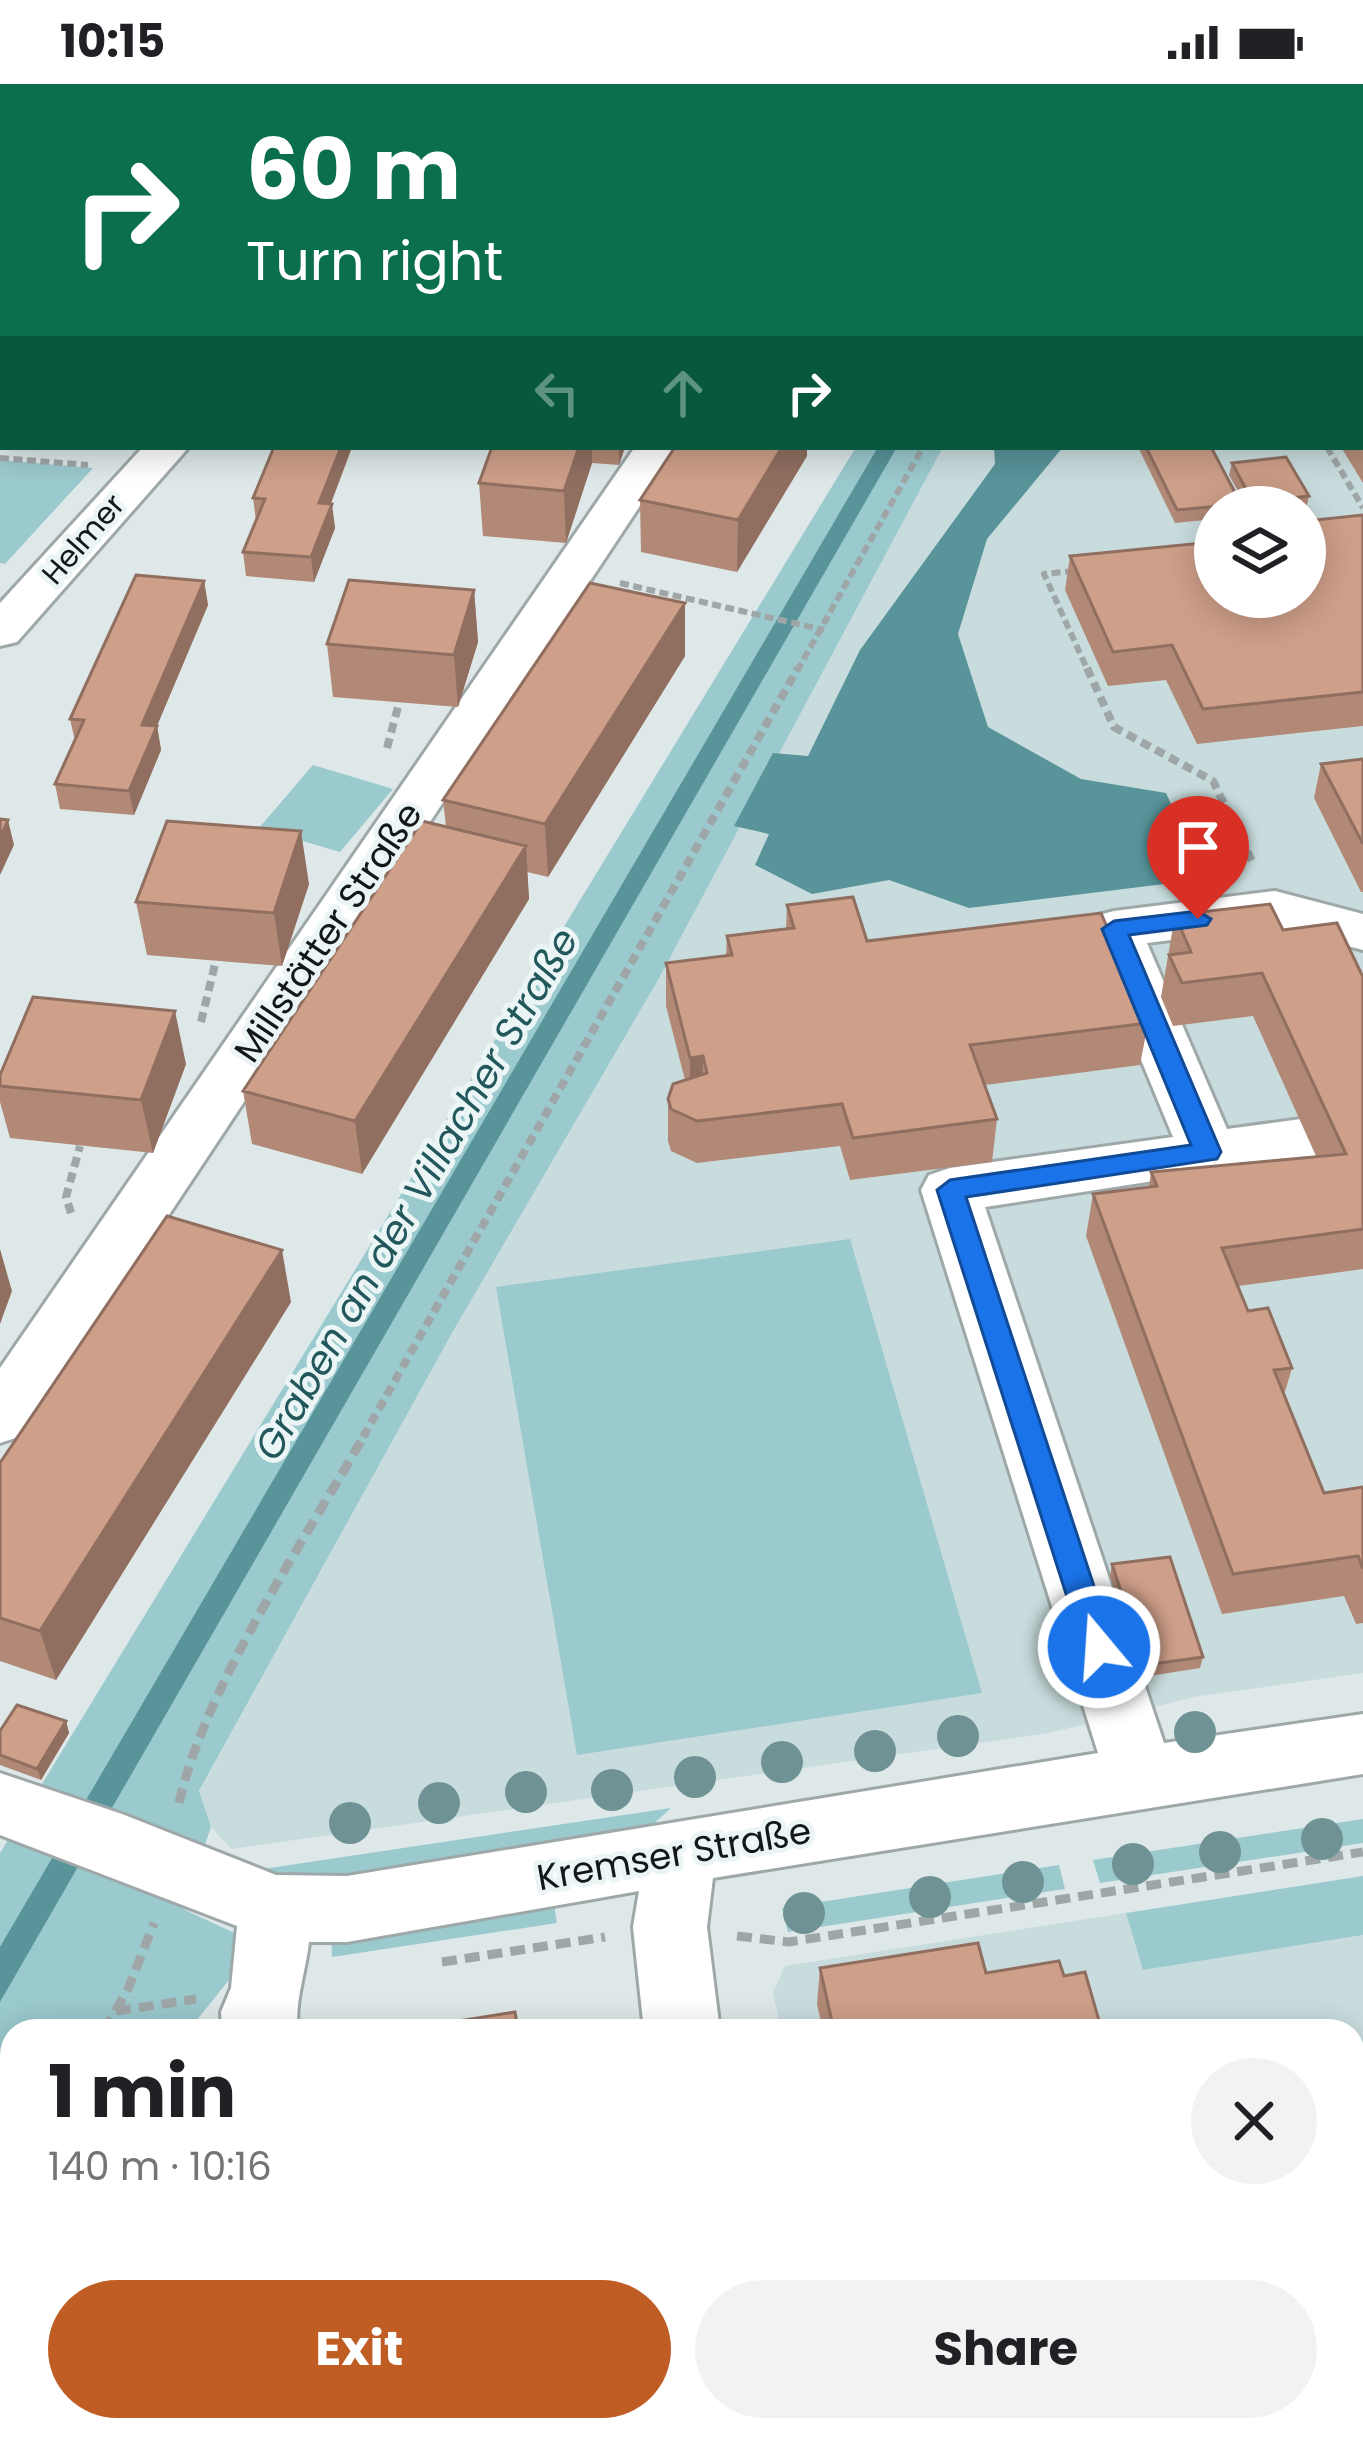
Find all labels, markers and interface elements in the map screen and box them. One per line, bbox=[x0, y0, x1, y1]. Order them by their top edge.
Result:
text: 10:15 bbox=[60, 10, 165, 73]
text: 60 m bbox=[246, 111, 461, 228]
icon: right bbox=[48, 132, 204, 288]
text: Turn right bbox=[246, 223, 503, 299]
icon: left bbox=[524, 360, 590, 426]
icon: ahead bbox=[650, 360, 716, 426]
icon: right bbox=[776, 360, 842, 426]
street label: Helmer bbox=[32, 484, 134, 594]
map controls bbox=[1194, 486, 1326, 618]
button: layers bbox=[1194, 486, 1326, 618]
street label: Millstätter Straße bbox=[222, 792, 434, 1072]
pin bbox=[1147, 796, 1249, 919]
icon: arrive bbox=[1165, 814, 1231, 880]
water label: Graben an der Villacher Straße bbox=[241, 918, 591, 1470]
position arrow bbox=[1036, 1584, 1162, 1710]
street label: Kremser Straße bbox=[533, 1805, 815, 1903]
text: 1 min bbox=[48, 2041, 236, 2142]
button: close bbox=[1191, 2058, 1317, 2184]
text: 140 m · 10:16 bbox=[48, 2139, 272, 2194]
button: Exit bbox=[48, 2280, 671, 2418]
button: Share bbox=[695, 2280, 1317, 2418]

